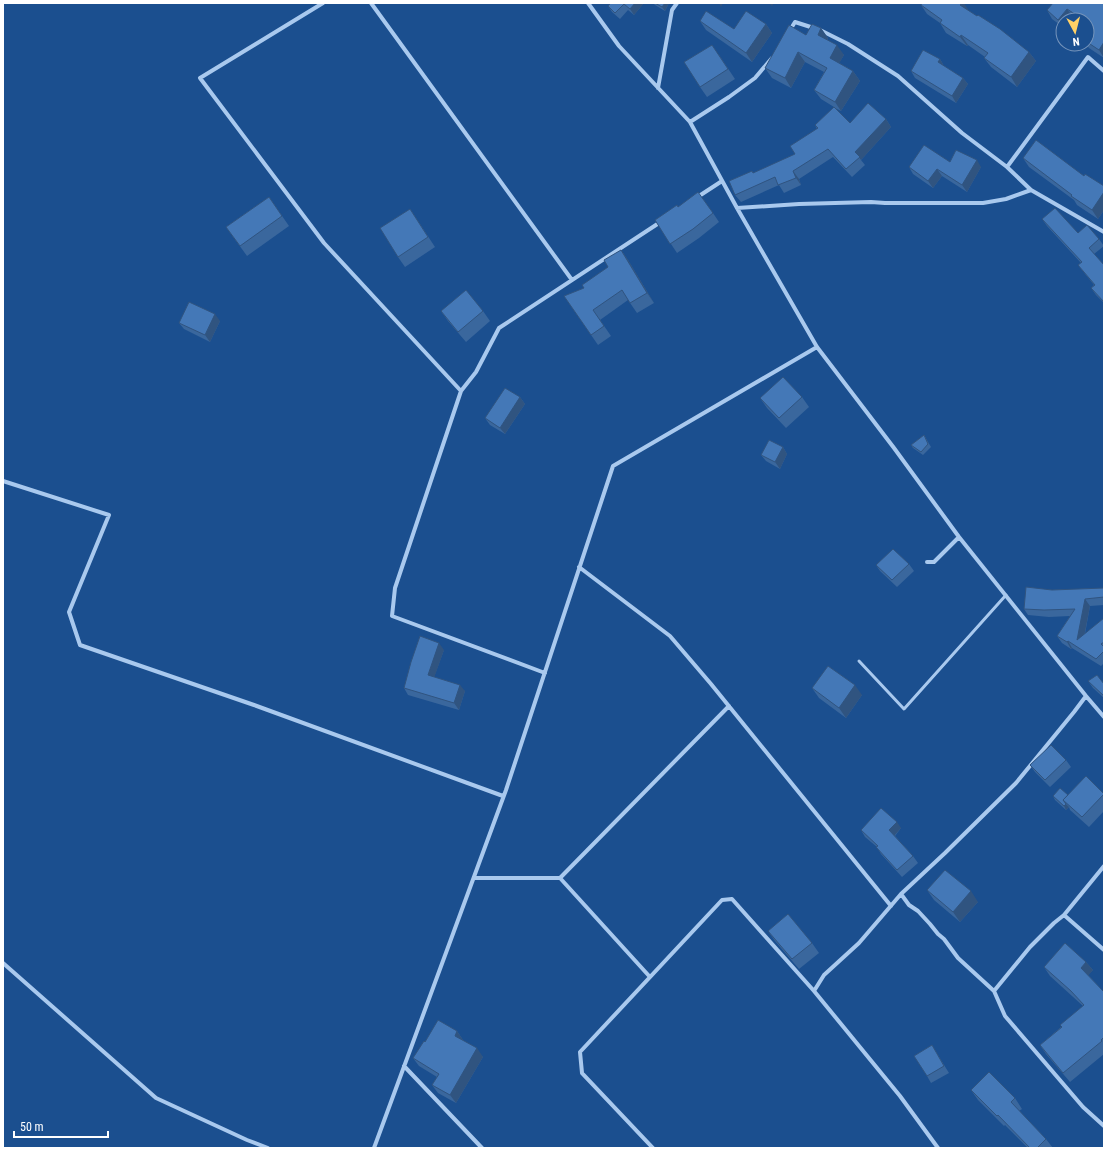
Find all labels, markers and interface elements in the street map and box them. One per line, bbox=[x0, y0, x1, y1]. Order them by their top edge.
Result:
north arrow bbox=[1055, 12, 1095, 52]
text: N bbox=[1072, 35, 1080, 48]
scale bar bbox=[14, 1113, 108, 1139]
text: 50 m bbox=[20, 1120, 44, 1134]

